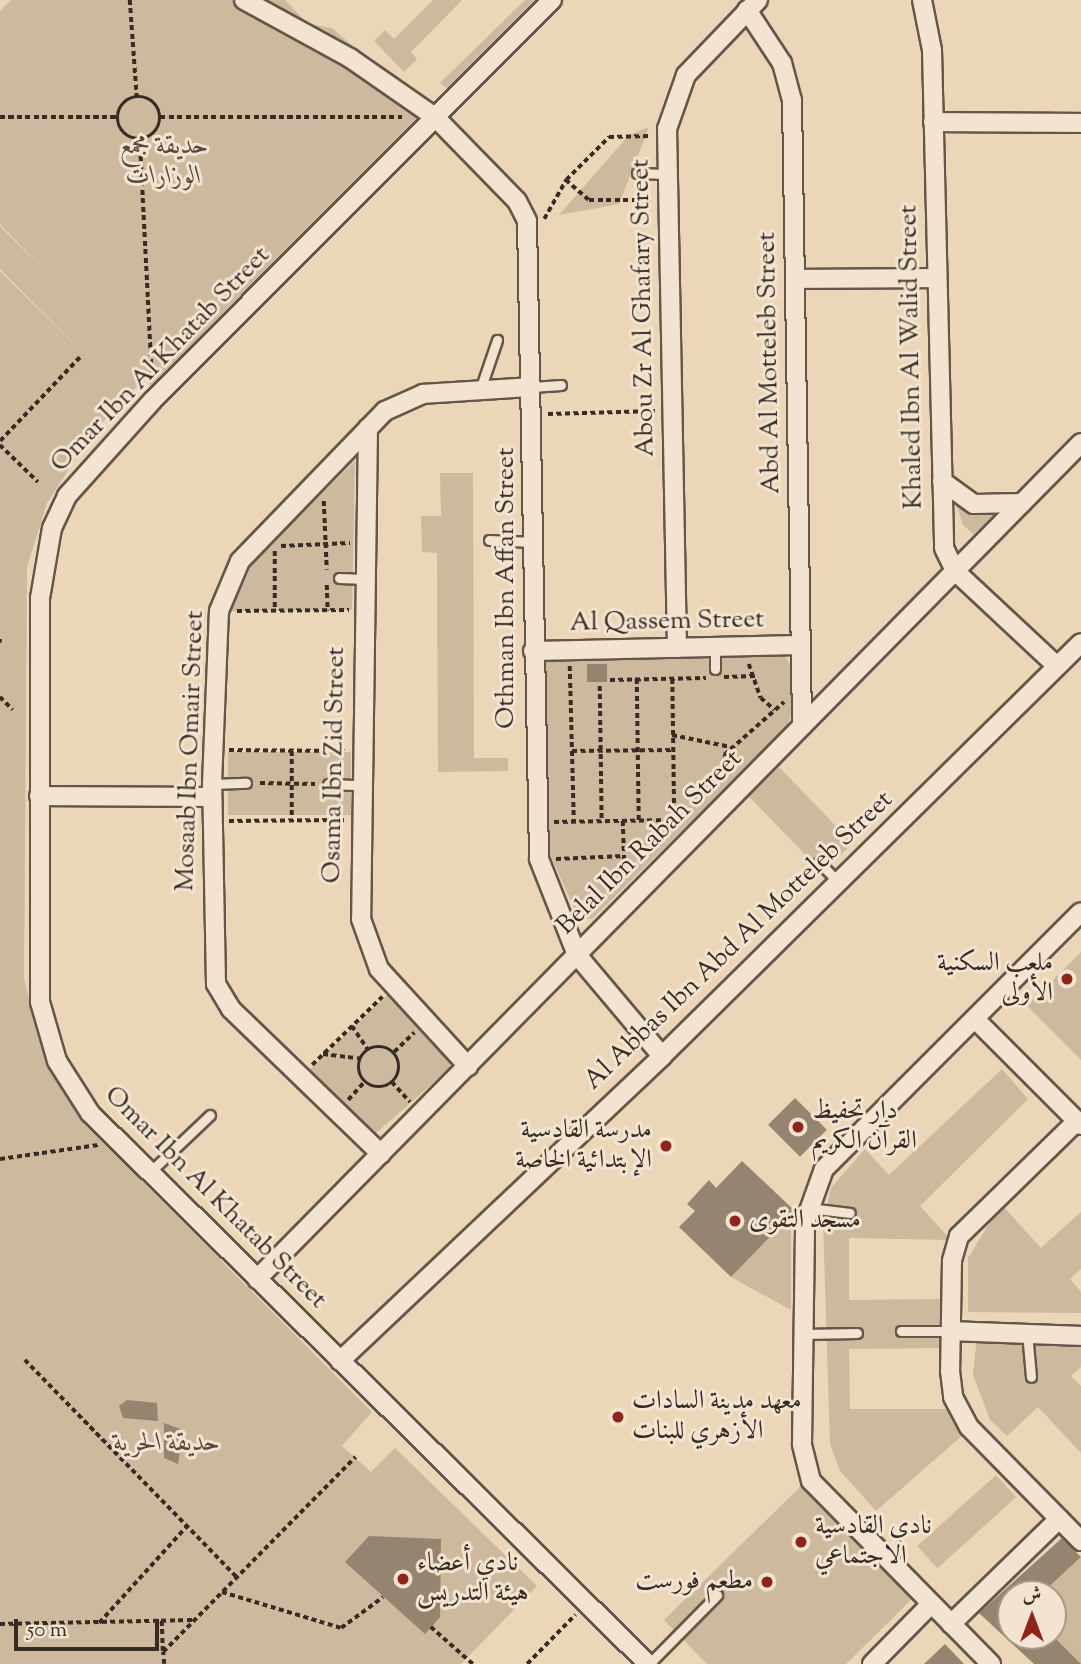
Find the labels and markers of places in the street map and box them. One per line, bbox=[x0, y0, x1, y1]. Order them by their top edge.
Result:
place label: ملعب السكنية الأولى bbox=[937, 948, 1053, 1010]
marker: ملعب السكنية الأولى bbox=[1059, 971, 1075, 987]
place label: دار تحفيظ القرآن الكريم bbox=[812, 1096, 917, 1158]
place label: مدرسة القادسية الإبتدائية الخاصة bbox=[515, 1115, 652, 1176]
marker: دار تحفيظ القرآن الكريم bbox=[790, 1119, 806, 1135]
marker: مدرسة القادسية الإبتدائية الخاصة bbox=[658, 1138, 674, 1154]
place label: مسجد التقوى bbox=[749, 1205, 861, 1237]
marker: مسجد التقوى bbox=[727, 1213, 743, 1229]
place label: معهد مدينة السادات الأزهري للبنات bbox=[632, 1386, 802, 1448]
marker: معهد مدينة السادات الأزهري للبنات bbox=[610, 1409, 626, 1425]
place label: نادي القادسية الاجتماعي bbox=[815, 1511, 932, 1572]
marker: نادي القادسية الاجتماعي bbox=[793, 1534, 809, 1550]
place label: نادي أعضاء هيئة التدريس bbox=[417, 1548, 529, 1610]
place label: مطعم فورست bbox=[635, 1566, 753, 1598]
marker: نادي أعضاء هيئة التدريس bbox=[395, 1571, 411, 1587]
marker: مطعم فورست bbox=[759, 1574, 775, 1590]

